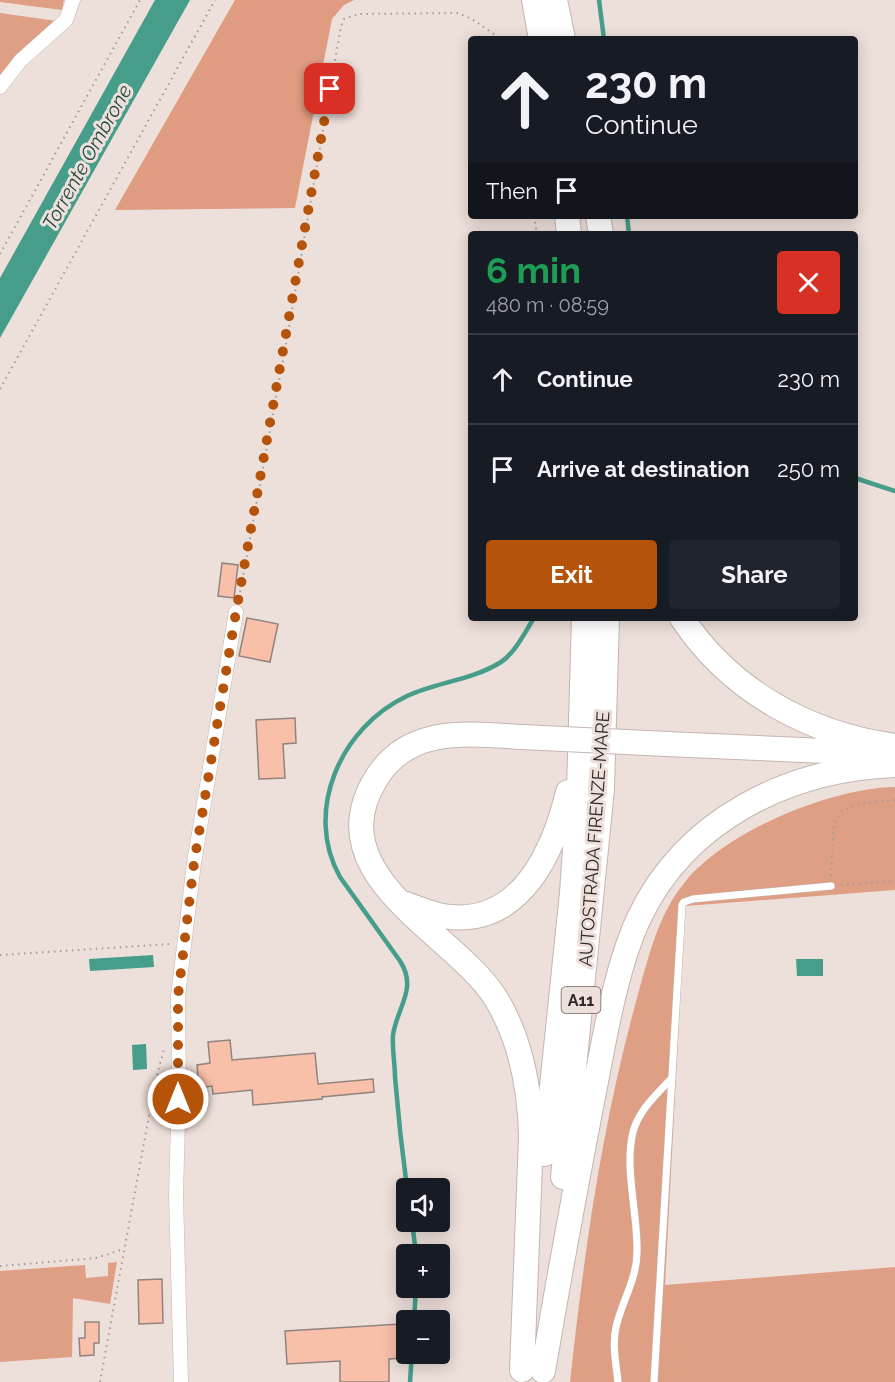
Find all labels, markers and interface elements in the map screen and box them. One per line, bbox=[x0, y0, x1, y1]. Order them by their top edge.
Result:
text: 230 m bbox=[585, 59, 707, 108]
icon: ahead bbox=[486, 60, 564, 138]
pin bbox=[304, 63, 355, 114]
icon: arrive bbox=[313, 72, 346, 105]
water label: Torrente Ombrone bbox=[37, 80, 137, 234]
text: Continue bbox=[585, 109, 698, 140]
icon: arrive bbox=[550, 174, 583, 207]
text: Then bbox=[486, 178, 538, 204]
text: 6 min bbox=[486, 249, 581, 291]
button: close bbox=[777, 251, 840, 314]
text: 480 m · 08:59 bbox=[486, 293, 609, 317]
icon: ahead bbox=[486, 363, 519, 396]
text: Continue bbox=[537, 366, 633, 392]
text: 230 m bbox=[777, 366, 840, 392]
icon: arrive bbox=[486, 453, 519, 486]
text: Arrive at destination bbox=[537, 456, 750, 482]
text: 250 m bbox=[777, 456, 840, 482]
button: Exit bbox=[486, 540, 657, 609]
button: Share bbox=[669, 540, 840, 609]
street label: AUTOSTRADA FIRENZE-MARE bbox=[575, 711, 613, 967]
road number: A11 bbox=[562, 987, 600, 1013]
position arrow bbox=[146, 1067, 210, 1131]
map controls bbox=[396, 1178, 450, 1364]
button: sound bbox=[396, 1178, 450, 1232]
button: + bbox=[396, 1244, 450, 1298]
button: − bbox=[396, 1310, 450, 1364]

